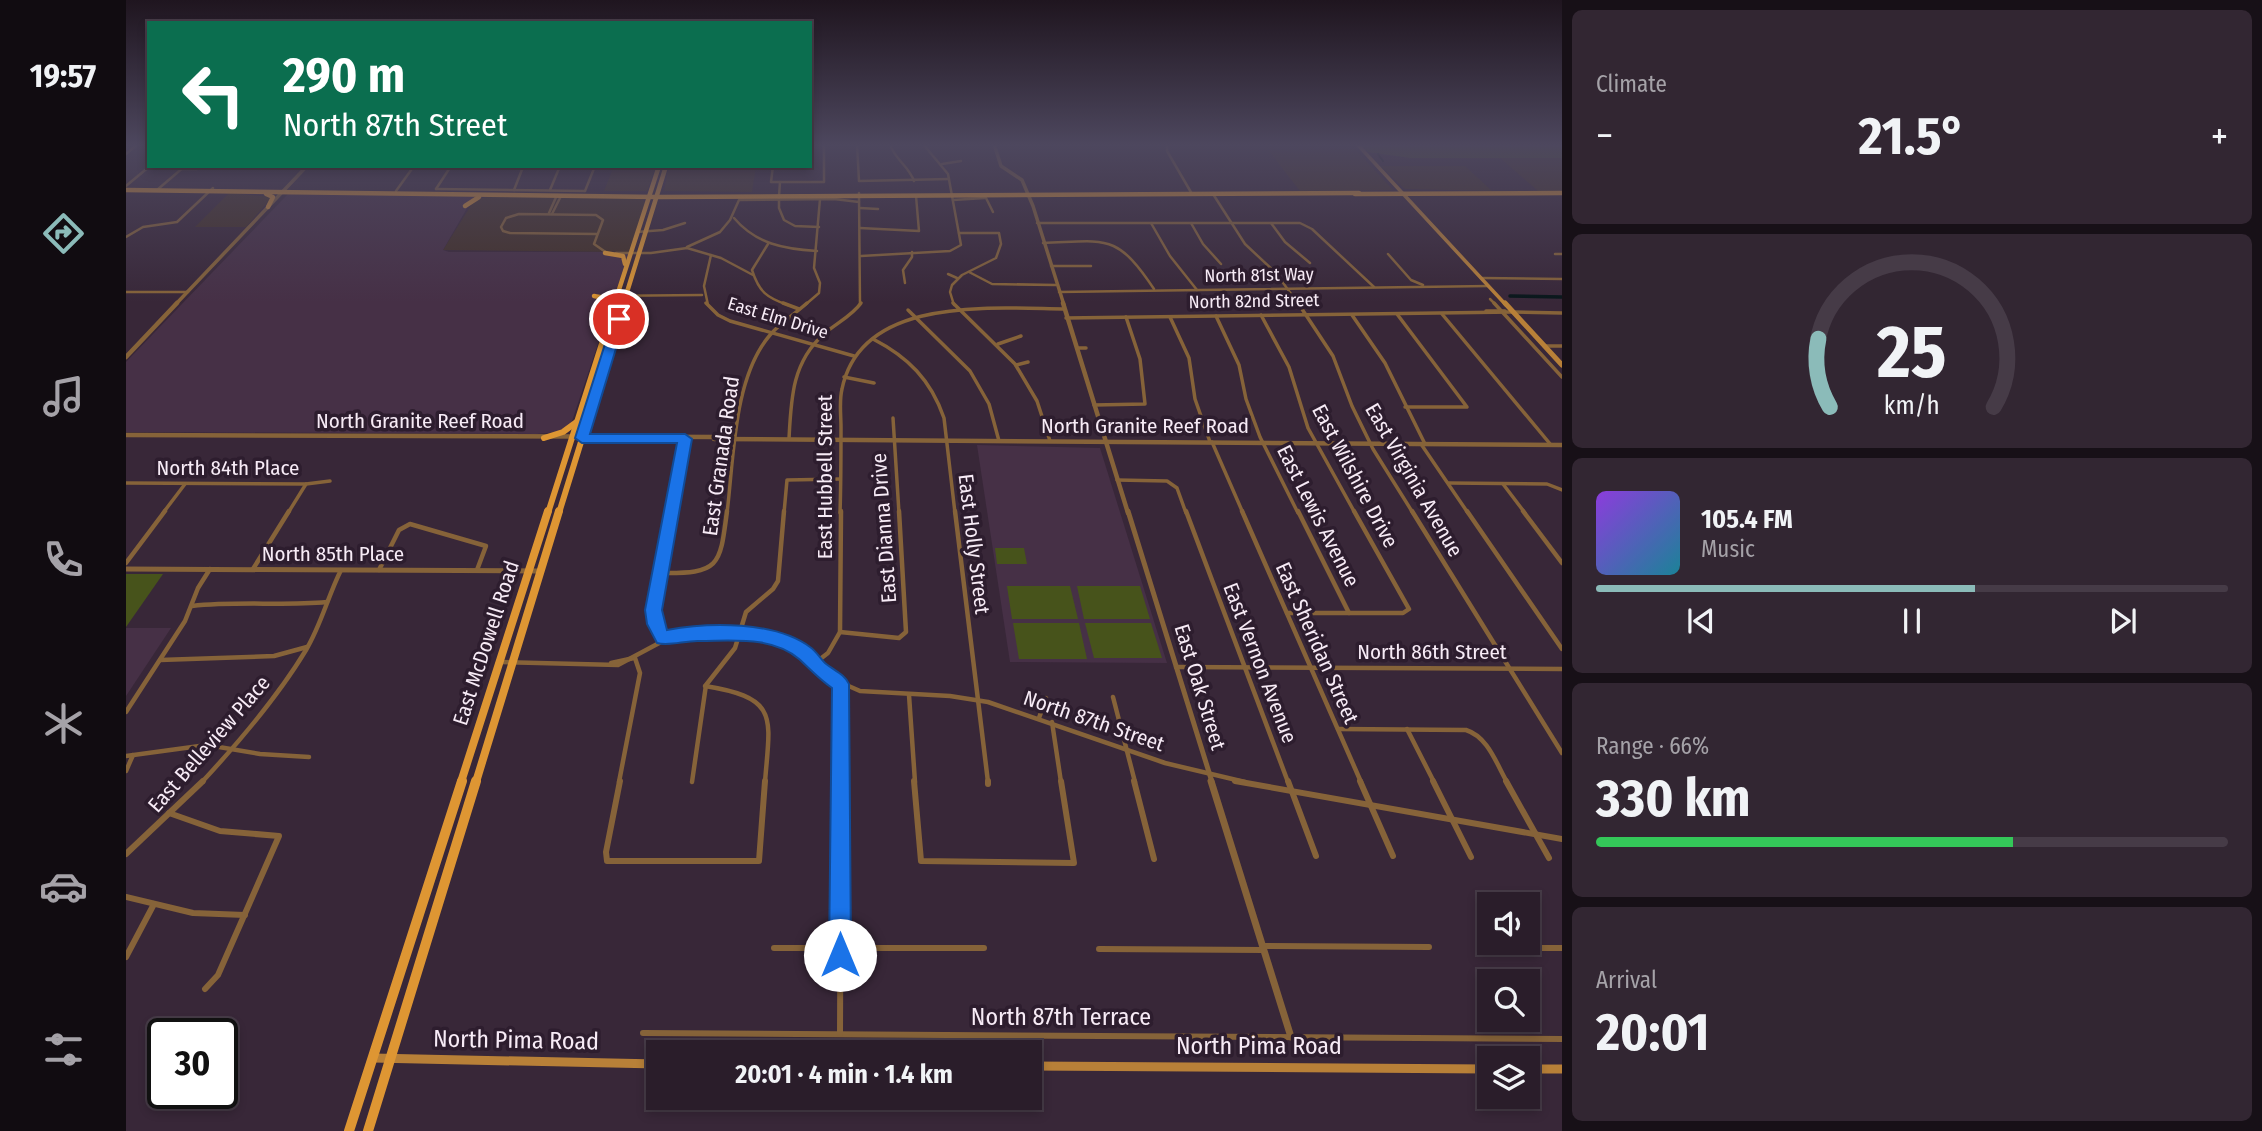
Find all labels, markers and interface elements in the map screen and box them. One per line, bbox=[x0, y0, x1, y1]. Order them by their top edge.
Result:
text: 290 m bbox=[283, 46, 405, 105]
icon: left bbox=[168, 49, 259, 140]
text: 19:57 bbox=[30, 57, 96, 95]
text: Climate bbox=[1596, 70, 1667, 98]
text: 21.5° bbox=[1858, 105, 1965, 168]
text: North 87th Street bbox=[283, 106, 507, 144]
text: − bbox=[1596, 113, 1613, 159]
text: + bbox=[2211, 113, 2228, 159]
icon: directions bbox=[39, 209, 88, 258]
street label: North 81st Way bbox=[1204, 263, 1314, 287]
pin bbox=[589, 289, 649, 349]
street label: North 82nd Street bbox=[1188, 289, 1320, 313]
street label: East Elm Drive bbox=[725, 292, 831, 344]
icon: arrive bbox=[600, 300, 638, 338]
text: 25 bbox=[1876, 310, 1947, 397]
icon: music bbox=[39, 372, 88, 421]
street label: East Granada Road bbox=[697, 375, 745, 537]
text: km/h bbox=[1884, 391, 1940, 421]
street label: East Hubbell Street bbox=[812, 395, 838, 559]
street label: East Virginia Avenue bbox=[1359, 398, 1469, 562]
street label: East Wilshire Drive bbox=[1306, 400, 1404, 552]
street label: North Granite Reef Road bbox=[316, 408, 524, 434]
street label: North Granite Reef Road bbox=[1041, 413, 1249, 439]
street label: East Lewis Avenue bbox=[1271, 441, 1365, 591]
street label: East Dianna Drive bbox=[866, 452, 902, 604]
street label: North 84th Place bbox=[157, 455, 300, 481]
street label: East Holly Street bbox=[952, 472, 996, 616]
text: 105.4 FM bbox=[1701, 504, 1793, 535]
icon: phone bbox=[39, 535, 88, 584]
text: Music bbox=[1701, 535, 1755, 563]
street label: North 85th Place bbox=[262, 541, 404, 567]
street label: East McDowell Road bbox=[447, 557, 525, 729]
street label: East Sheridan Street bbox=[1270, 558, 1364, 728]
street label: East Vernon Avenue bbox=[1217, 579, 1303, 747]
icon: previous bbox=[1682, 602, 1720, 640]
icon: pause bbox=[1893, 602, 1931, 640]
icon: next bbox=[2104, 602, 2142, 640]
street label: East Oak Street bbox=[1169, 621, 1231, 753]
street label: North 86th Street bbox=[1357, 639, 1507, 665]
street label: East Belleview Place bbox=[143, 670, 275, 818]
street label: North 87th Street bbox=[1020, 685, 1168, 757]
icon: climate bbox=[39, 699, 88, 748]
text: Range · 66% bbox=[1596, 732, 1709, 760]
text: 330 km bbox=[1596, 767, 1751, 830]
icon: car bbox=[39, 862, 88, 911]
map controls bbox=[1477, 892, 1540, 1109]
button: sound bbox=[1477, 892, 1540, 955]
position arrow bbox=[803, 918, 877, 992]
text: Arrival bbox=[1596, 966, 1657, 994]
button: search bbox=[1477, 969, 1540, 1032]
text: 20:01 bbox=[1596, 1001, 1710, 1064]
street label: North 87th Terrace bbox=[971, 1003, 1151, 1031]
speed limit sign: 30 bbox=[147, 1018, 238, 1109]
icon: filters bbox=[39, 1025, 88, 1074]
street label: North Pima Road bbox=[433, 1025, 599, 1055]
street label: North Pima Road bbox=[1176, 1032, 1342, 1060]
button: layers bbox=[1477, 1046, 1540, 1109]
text: 20:01 · 4 min · 1.4 km bbox=[735, 1059, 953, 1090]

